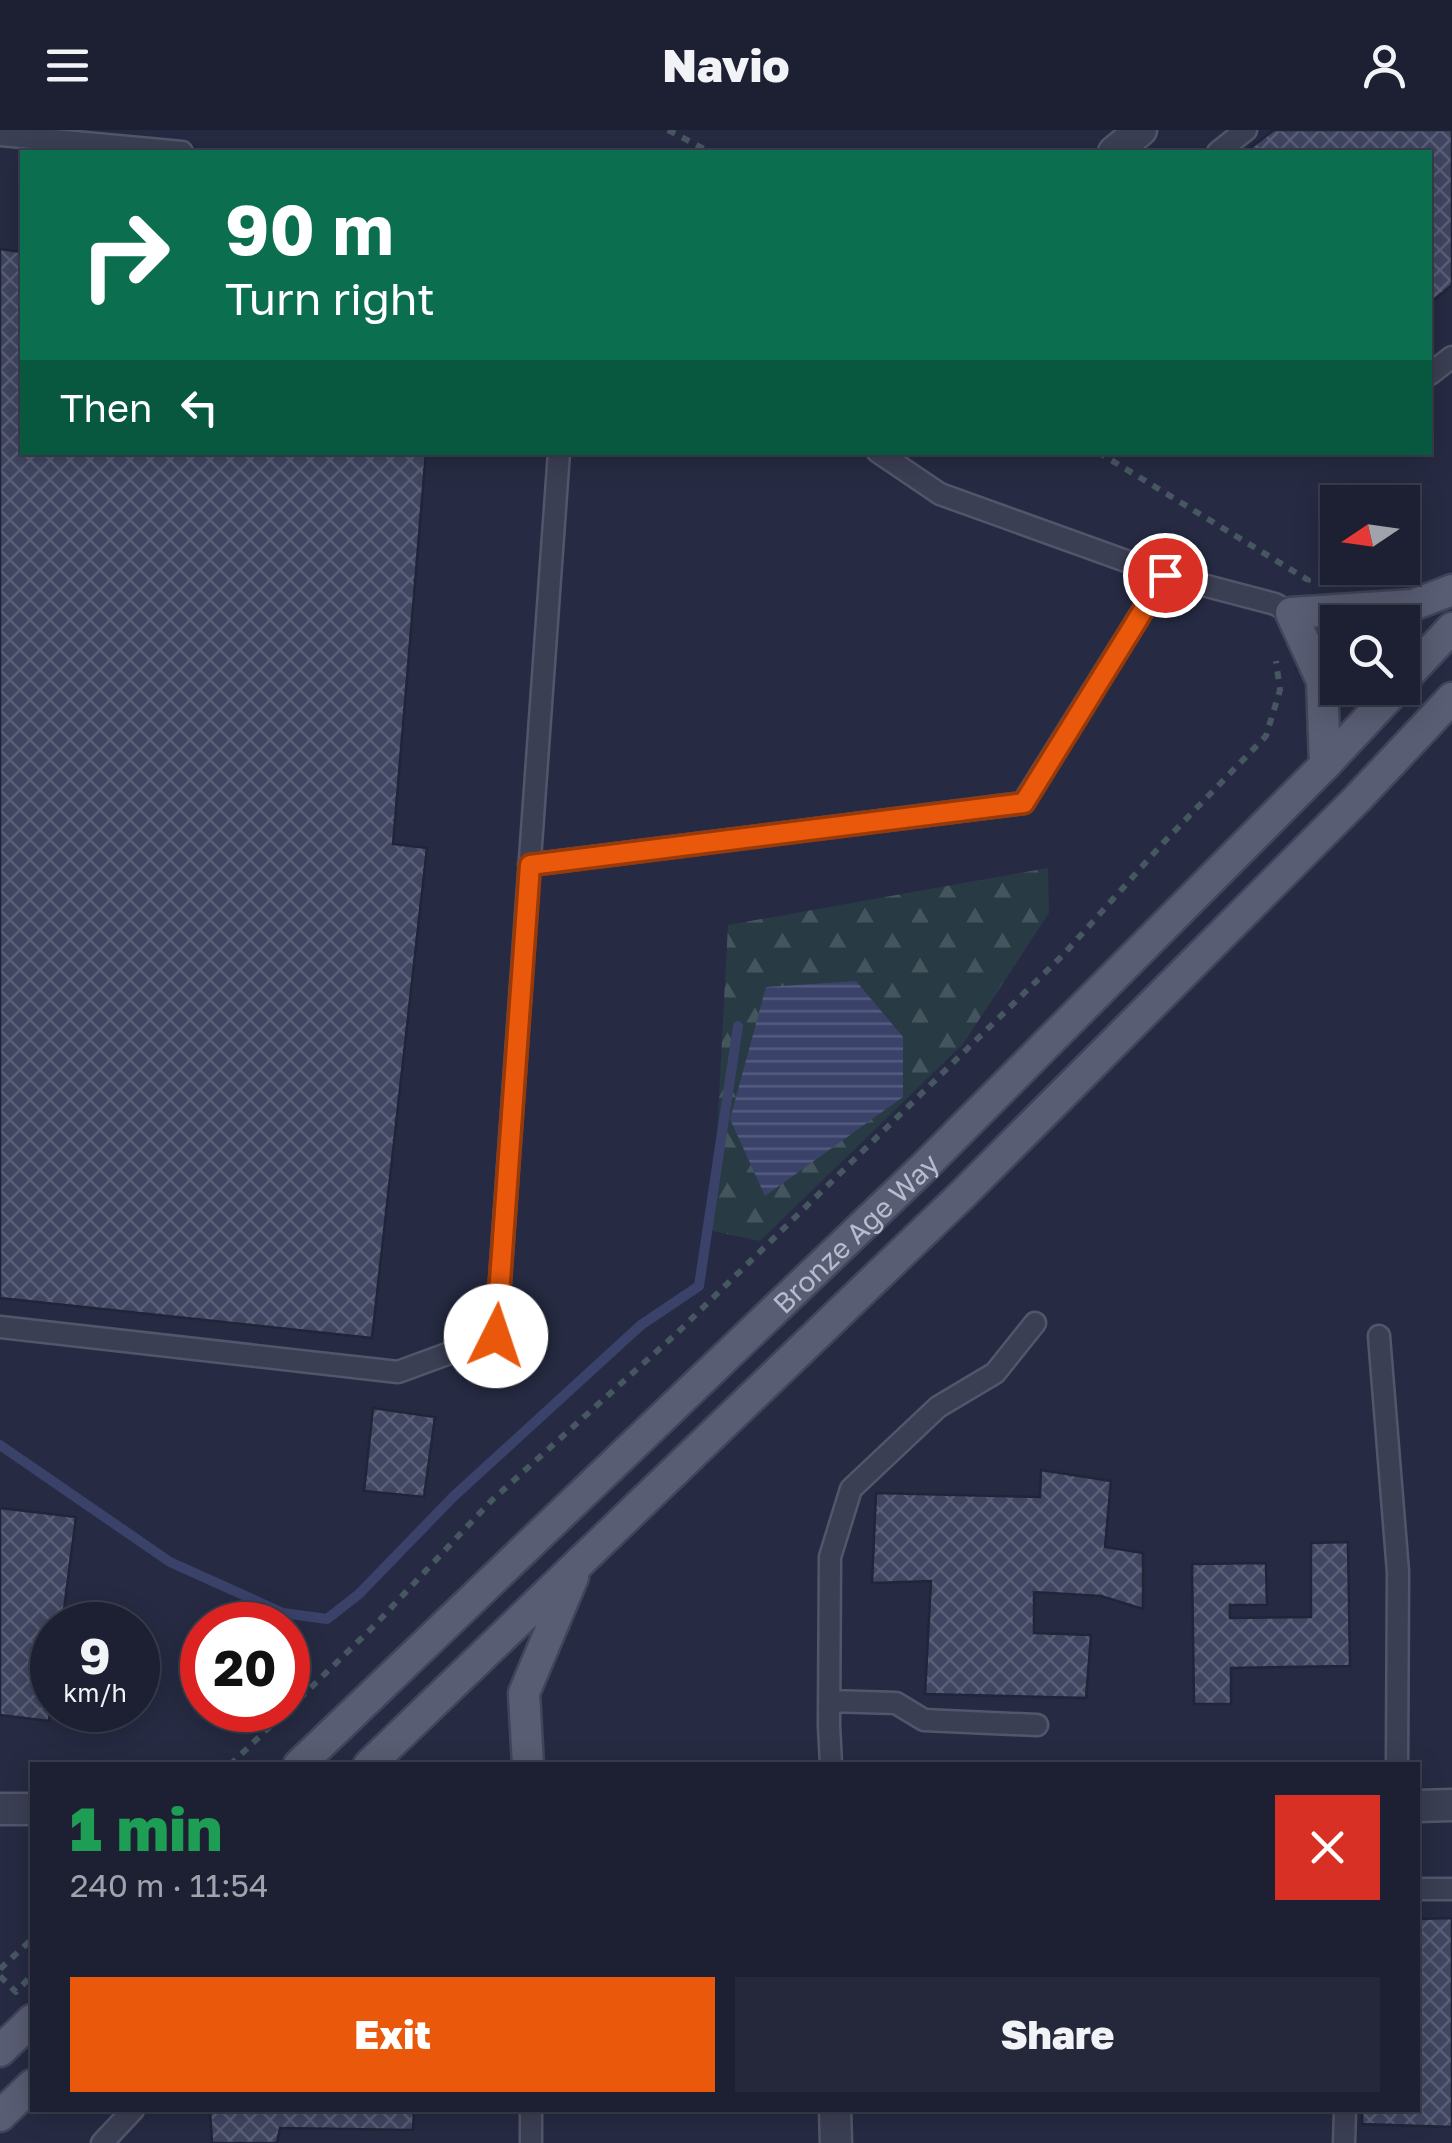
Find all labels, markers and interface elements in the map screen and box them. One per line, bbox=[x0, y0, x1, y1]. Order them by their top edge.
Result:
icon: menu bbox=[40, 38, 95, 93]
text: Navio bbox=[662, 38, 790, 92]
icon: person bbox=[1357, 38, 1412, 93]
text: 90 m bbox=[225, 186, 394, 270]
icon: right bbox=[60, 190, 190, 320]
text: Turn right bbox=[225, 271, 435, 325]
icon: left bbox=[172, 380, 227, 435]
text: Then bbox=[60, 385, 152, 430]
north arrow bbox=[1320, 485, 1420, 585]
map controls bbox=[1320, 485, 1420, 705]
pin bbox=[1123, 533, 1208, 618]
icon: arrive bbox=[1138, 548, 1193, 603]
button: search bbox=[1320, 605, 1420, 705]
street label: Bronze Age Way bbox=[766, 1146, 945, 1320]
position arrow bbox=[444, 1284, 548, 1388]
speed limit sign: 20 bbox=[180, 1602, 310, 1732]
text: 9 bbox=[79, 1625, 111, 1685]
text: km/h bbox=[63, 1677, 127, 1708]
text: 1 min bbox=[70, 1792, 222, 1864]
button: close bbox=[1275, 1795, 1380, 1900]
text: 240 m · 11:54 bbox=[70, 1866, 269, 1904]
button: Exit bbox=[70, 1977, 715, 2092]
button: Share bbox=[735, 1977, 1380, 2092]

